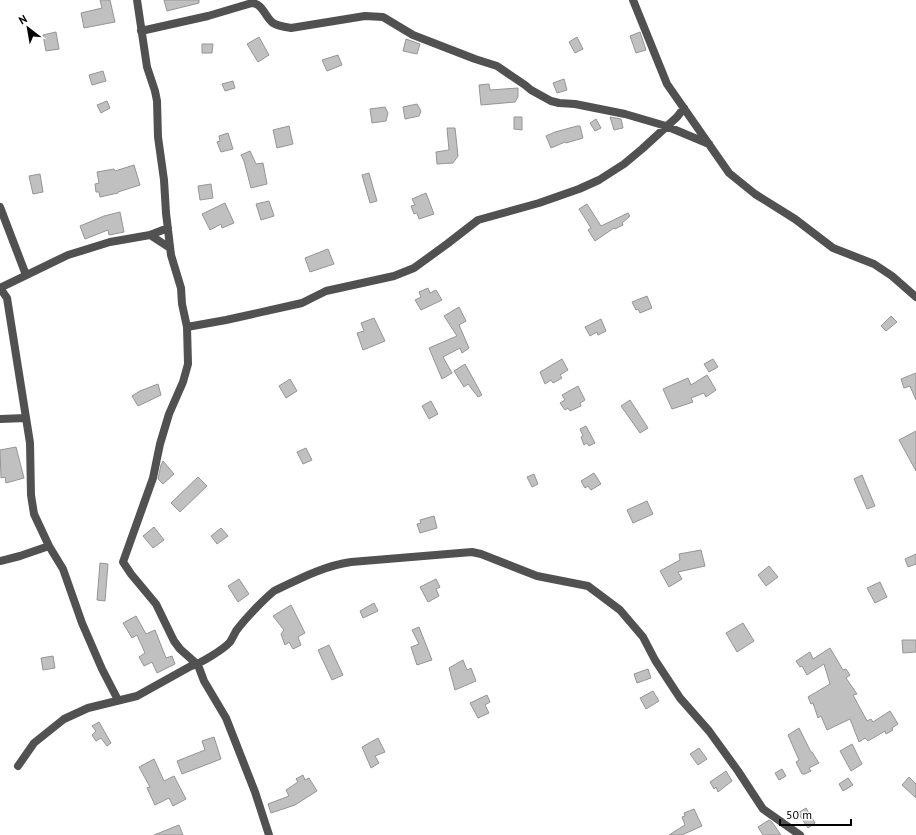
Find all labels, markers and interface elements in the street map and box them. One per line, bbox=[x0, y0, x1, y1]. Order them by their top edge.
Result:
north arrow bbox=[8, 8, 48, 48]
text: N bbox=[16, 12, 30, 27]
scale bar bbox=[780, 801, 851, 827]
text: 50 m bbox=[786, 807, 812, 822]

